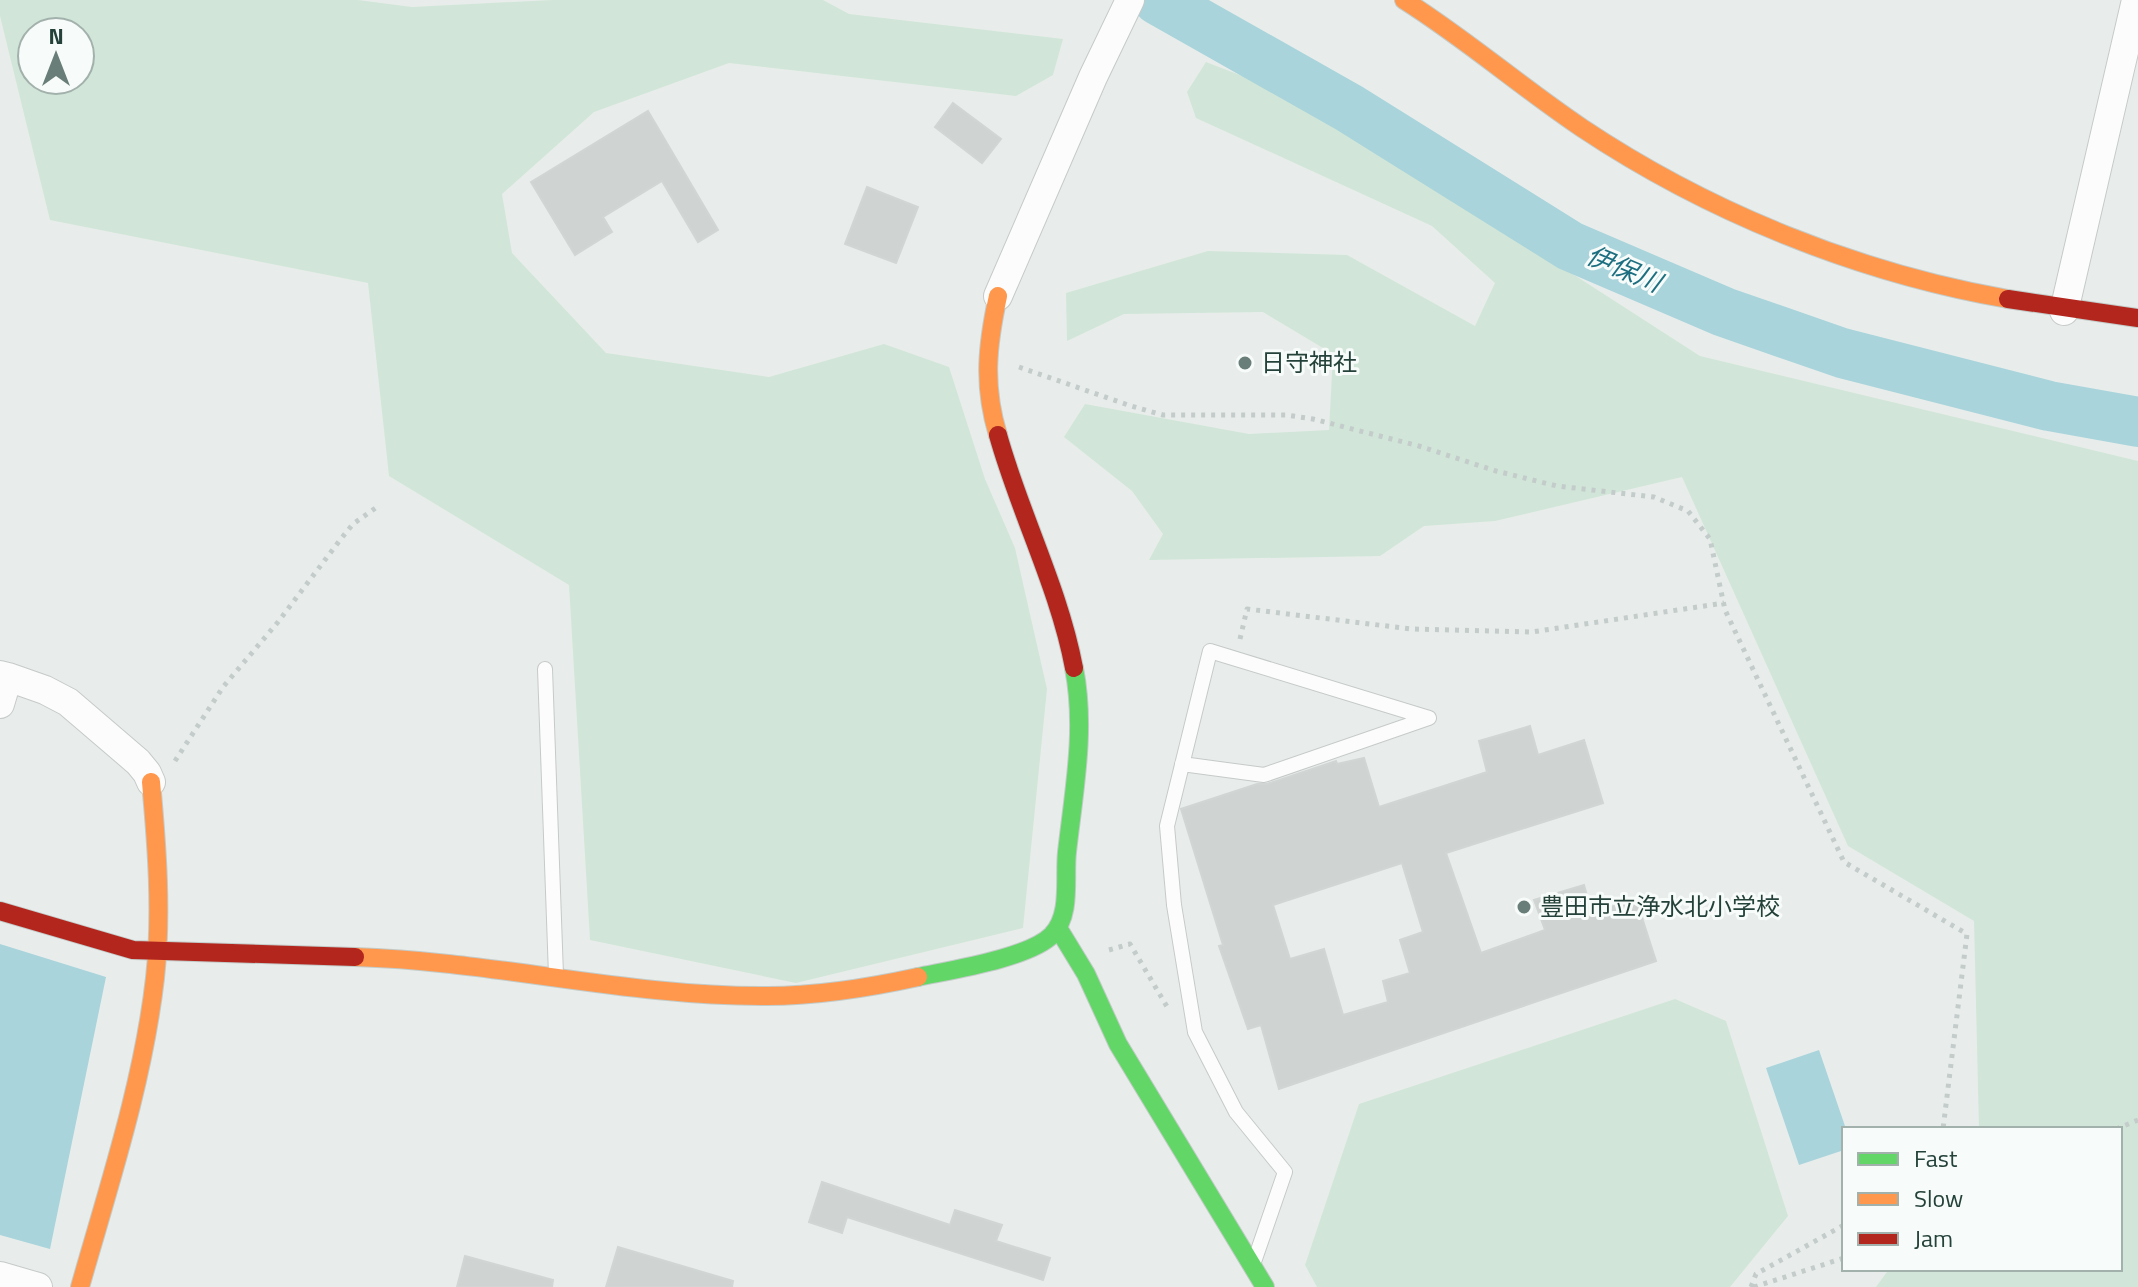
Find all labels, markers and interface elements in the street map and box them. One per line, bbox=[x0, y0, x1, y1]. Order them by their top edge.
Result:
north arrow bbox=[16, 16, 96, 96]
text: N bbox=[48, 19, 64, 53]
water label: 伊保川 bbox=[1581, 235, 1670, 303]
place label: 日守神社 bbox=[1261, 344, 1357, 380]
marker: 日守神社 bbox=[1236, 354, 1254, 372]
place label: 豊田市立浄水北小学校 bbox=[1540, 888, 1780, 924]
marker: 豊田市立浄水北小学校 bbox=[1515, 898, 1533, 916]
legend bbox=[1842, 1127, 2122, 1271]
text: Fast bbox=[1914, 1140, 1958, 1176]
text: Slow bbox=[1914, 1180, 1963, 1216]
text: Jam bbox=[1914, 1220, 1953, 1256]

